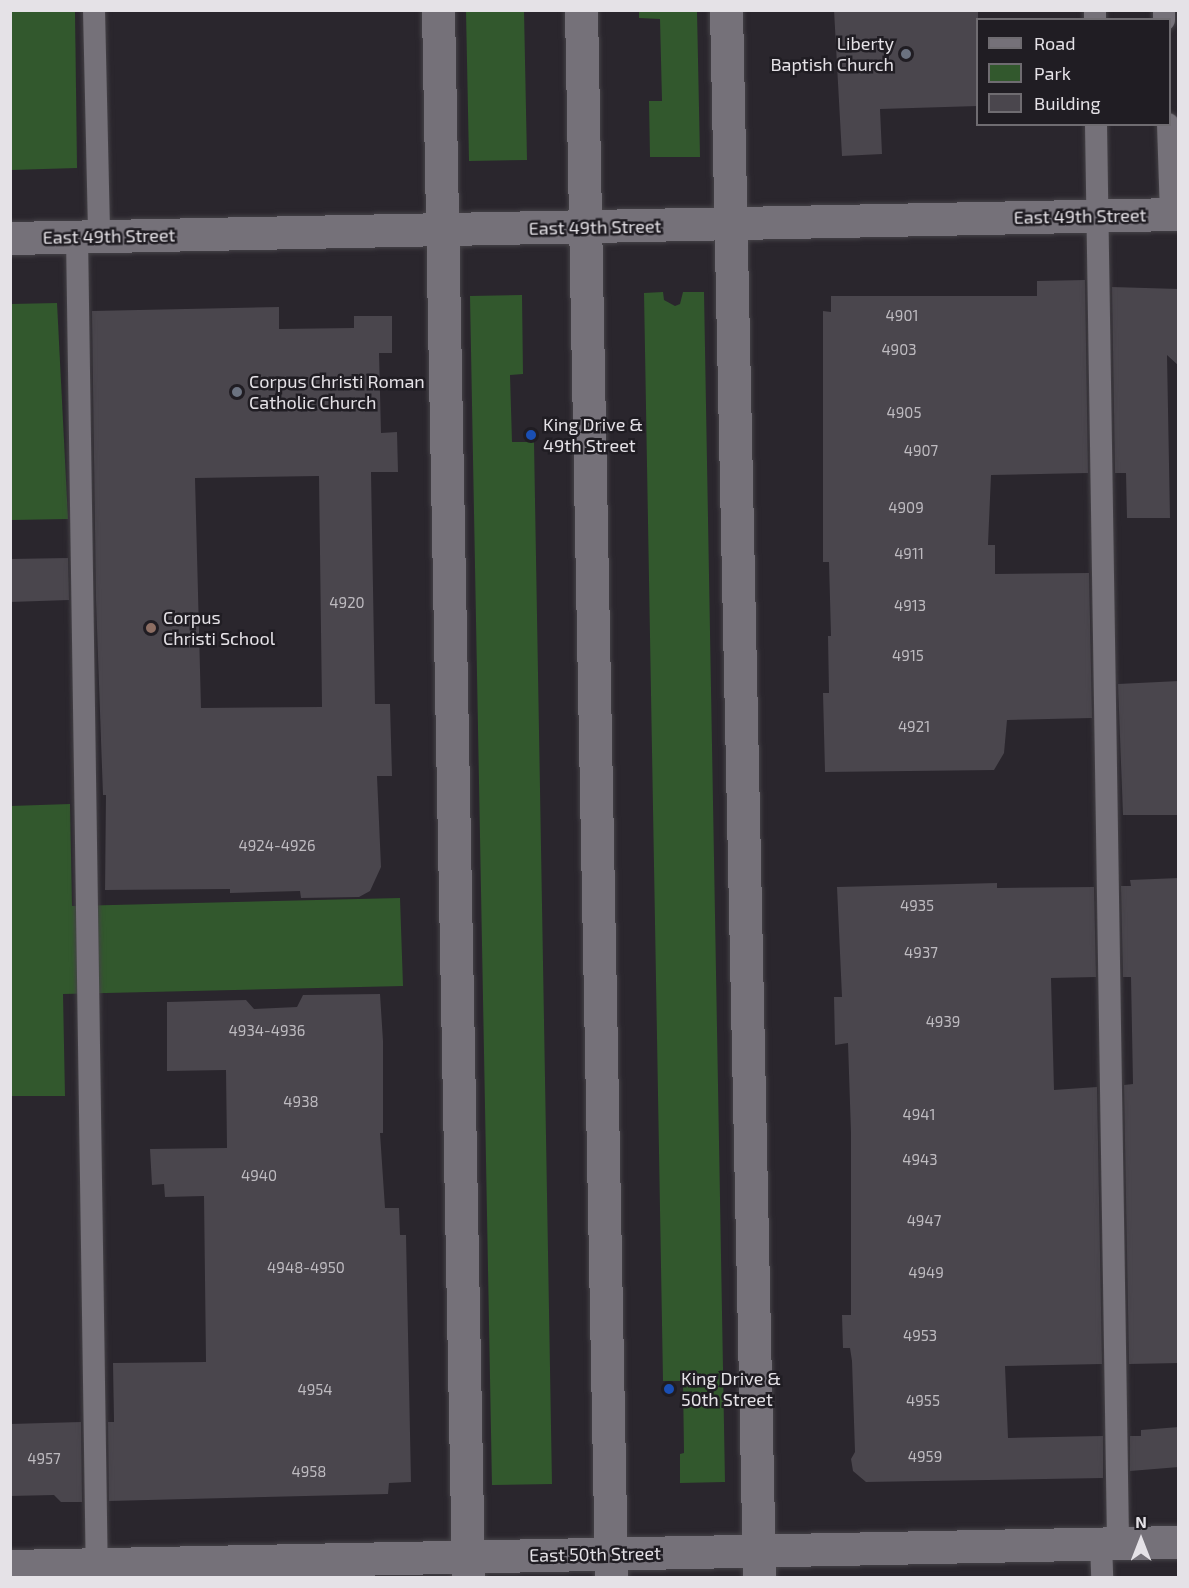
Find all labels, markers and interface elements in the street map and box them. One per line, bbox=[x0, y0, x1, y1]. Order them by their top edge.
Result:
legend bbox=[976, 18, 1171, 126]
text: Road bbox=[1034, 32, 1075, 54]
place label: Liberty Baptish Church bbox=[770, 33, 894, 76]
marker: Liberty Baptish Church bbox=[899, 47, 913, 61]
text: Park bbox=[1034, 62, 1071, 84]
text: Building bbox=[1034, 92, 1101, 114]
street label: East 49th Street bbox=[1013, 204, 1147, 228]
street label: East 49th Street bbox=[528, 215, 662, 239]
street label: East 49th Street bbox=[42, 224, 176, 248]
house number: 4901 bbox=[886, 307, 918, 325]
house number: 4903 bbox=[881, 341, 917, 359]
place label: Corpus Christi Roman Catholic Church bbox=[249, 371, 425, 413]
marker: Corpus Christi Roman Catholic Church bbox=[230, 385, 244, 399]
house number: 4905 bbox=[887, 404, 921, 422]
place label: King Drive & 49th Street bbox=[543, 414, 643, 456]
marker: King Drive & 49th Street bbox=[524, 428, 538, 442]
house number: 4907 bbox=[904, 442, 938, 460]
house number: 4909 bbox=[888, 499, 924, 517]
house number: 4911 bbox=[894, 545, 924, 563]
house number: 4920 bbox=[329, 594, 365, 612]
house number: 4913 bbox=[894, 597, 926, 615]
place label: Corpus Christi School bbox=[163, 607, 275, 650]
marker: Corpus Christi School bbox=[144, 621, 158, 635]
house number: 4915 bbox=[892, 647, 924, 665]
house number: 4921 bbox=[898, 718, 930, 736]
house number: 4924-4926 bbox=[238, 837, 316, 855]
house number: 4935 bbox=[900, 897, 934, 915]
house number: 4937 bbox=[904, 944, 938, 962]
house number: 4939 bbox=[926, 1013, 960, 1031]
house number: 4934-4936 bbox=[229, 1022, 305, 1040]
house number: 4938 bbox=[283, 1093, 319, 1111]
house number: 4941 bbox=[903, 1106, 935, 1124]
house number: 4943 bbox=[902, 1151, 938, 1169]
house number: 4940 bbox=[241, 1167, 277, 1185]
house number: 4947 bbox=[907, 1212, 941, 1230]
house number: 4948-4950 bbox=[267, 1259, 345, 1277]
house number: 4949 bbox=[908, 1264, 944, 1282]
house number: 4953 bbox=[903, 1327, 937, 1345]
place label: King Drive & 50th Street bbox=[681, 1368, 781, 1410]
house number: 4954 bbox=[297, 1381, 333, 1399]
marker: King Drive & 50th Street bbox=[662, 1382, 676, 1396]
house number: 4955 bbox=[906, 1392, 940, 1410]
house number: 4959 bbox=[908, 1448, 942, 1466]
house number: 4957 bbox=[27, 1450, 61, 1468]
house number: 4958 bbox=[292, 1463, 326, 1481]
north arrow bbox=[1111, 1510, 1171, 1570]
text: N bbox=[1135, 1512, 1147, 1531]
street label: East 50th Street bbox=[529, 1542, 661, 1566]

